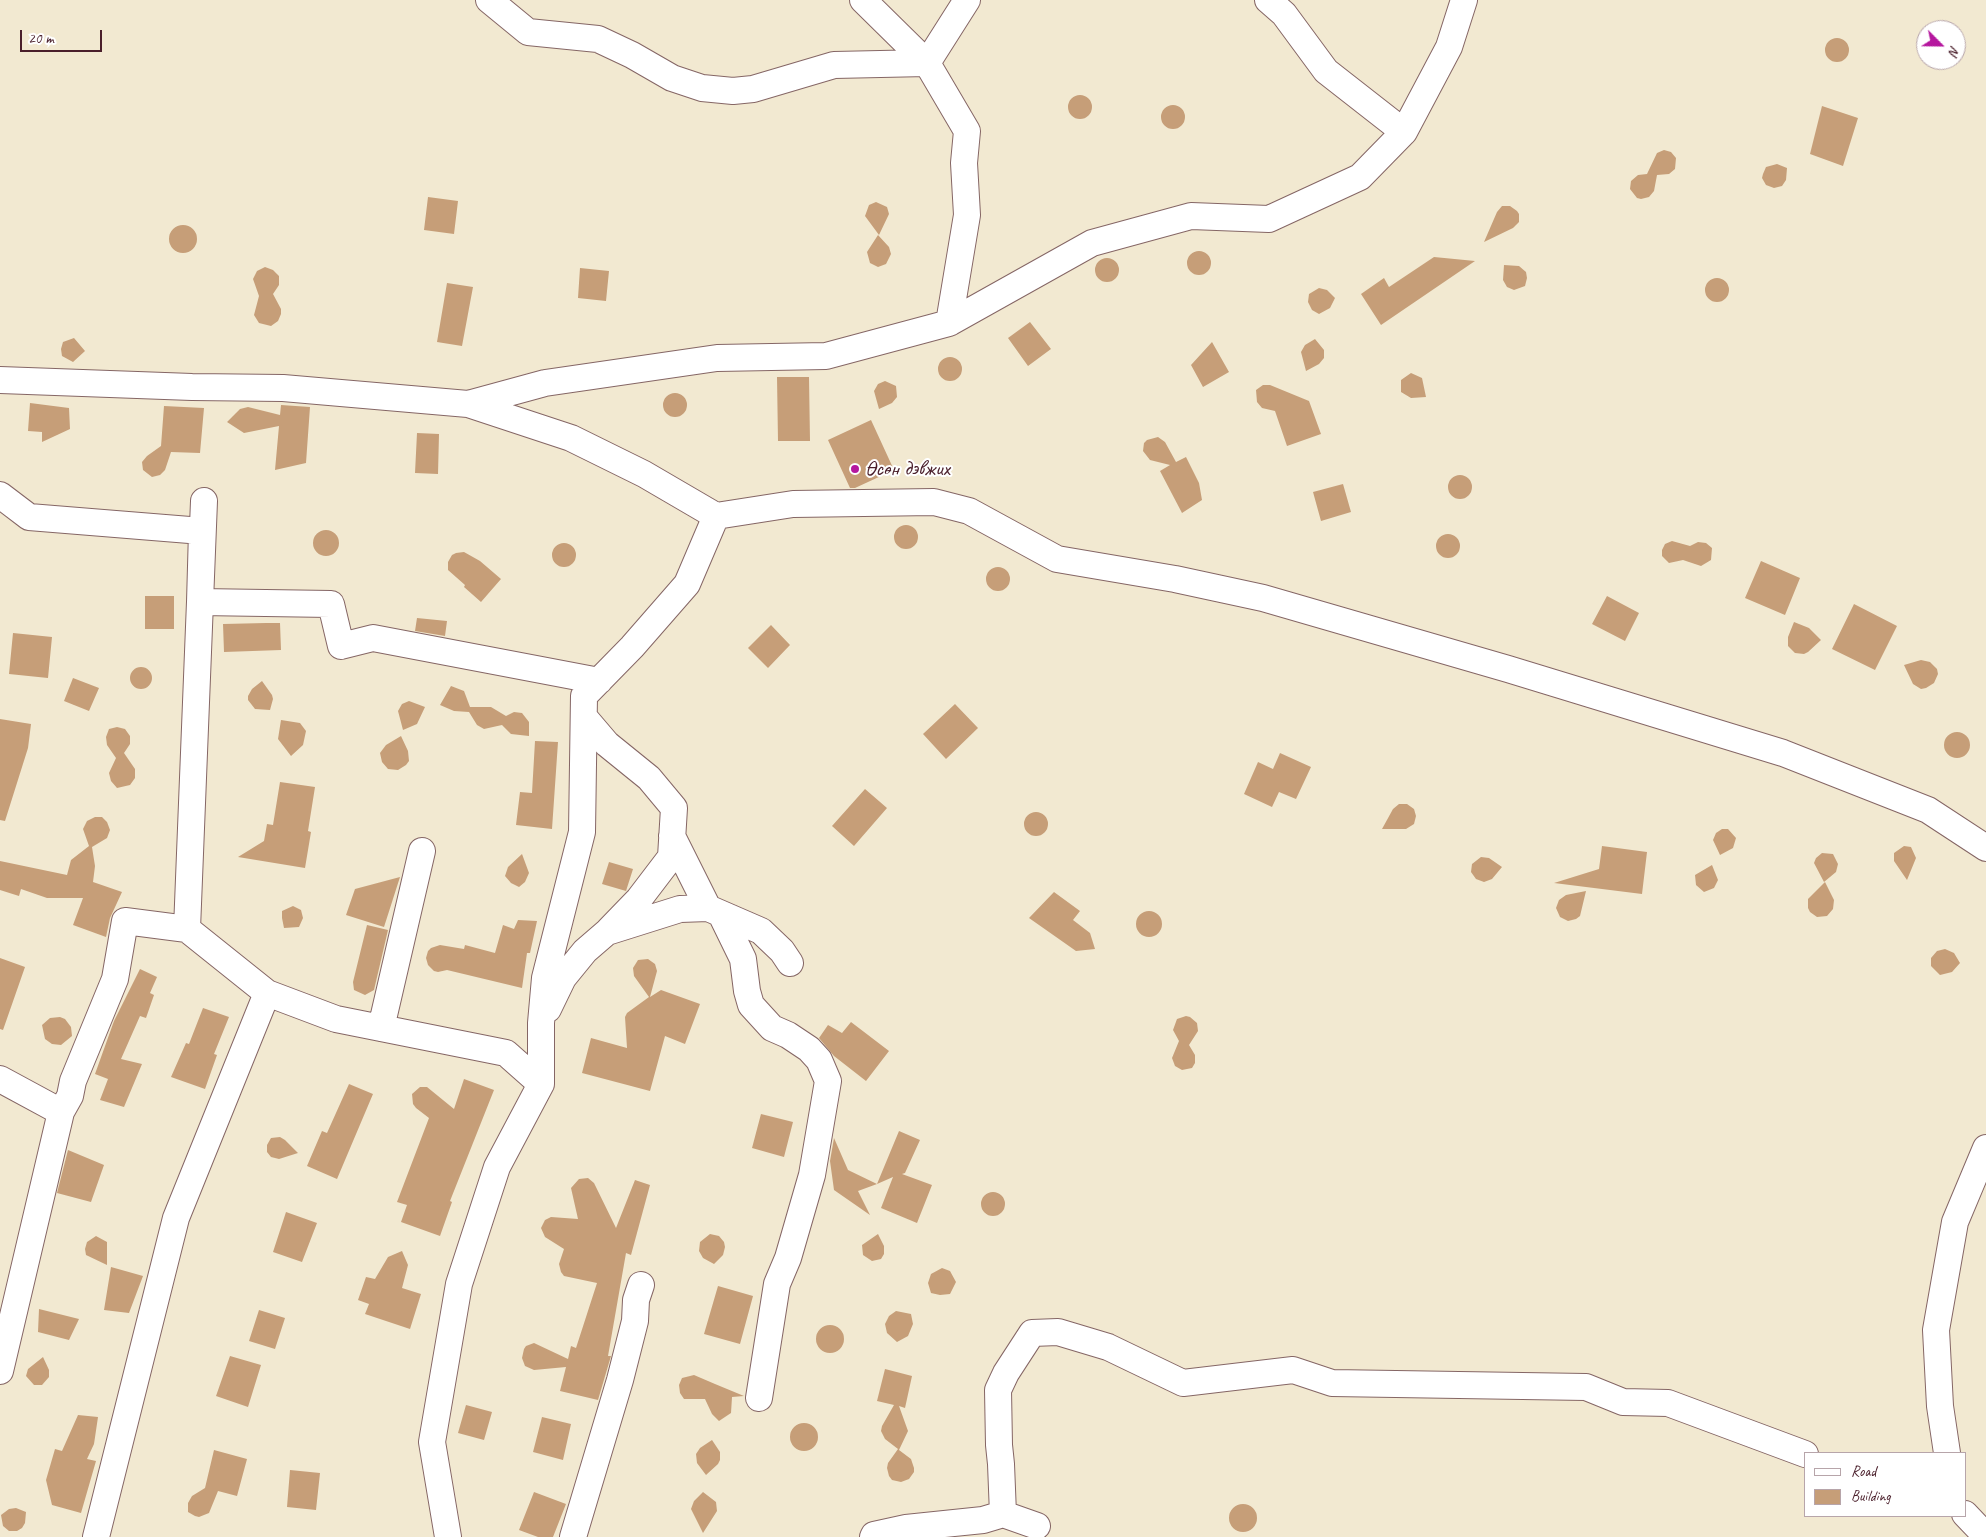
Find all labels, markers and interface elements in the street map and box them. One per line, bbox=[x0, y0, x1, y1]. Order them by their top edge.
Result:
scale bar bbox=[22, 20, 105, 52]
north arrow bbox=[1916, 20, 1966, 70]
text: 20 m bbox=[28, 29, 54, 48]
text: N bbox=[1945, 43, 1964, 58]
place label: Өсөн дэвжих bbox=[865, 456, 950, 482]
marker: Өсөн дэвжих bbox=[849, 463, 861, 475]
legend bbox=[1804, 1452, 1966, 1517]
text: Road bbox=[1851, 1462, 1876, 1481]
text: Building bbox=[1851, 1487, 1890, 1506]

